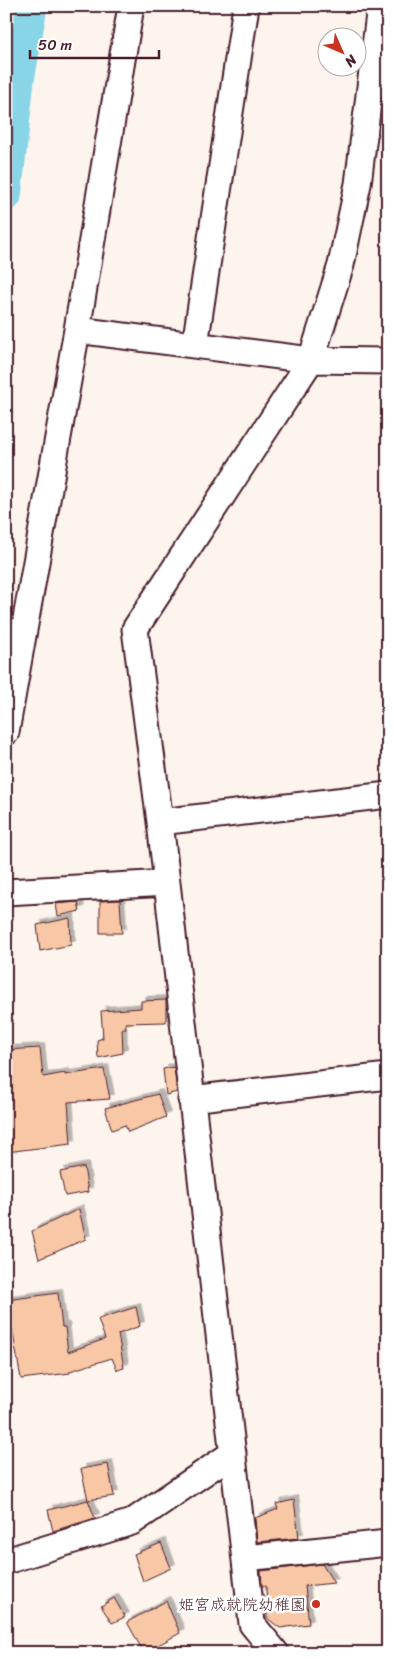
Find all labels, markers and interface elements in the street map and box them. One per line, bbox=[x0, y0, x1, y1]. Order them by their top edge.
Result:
scale bar bbox=[30, 28, 159, 60]
north arrow bbox=[316, 28, 366, 78]
text: 50 m bbox=[38, 32, 73, 58]
text: N bbox=[338, 48, 364, 73]
place label: 姫宮成就院幼稚園 bbox=[178, 1590, 306, 1619]
marker: 姫宮成就院幼稚園 bbox=[310, 1598, 322, 1610]

